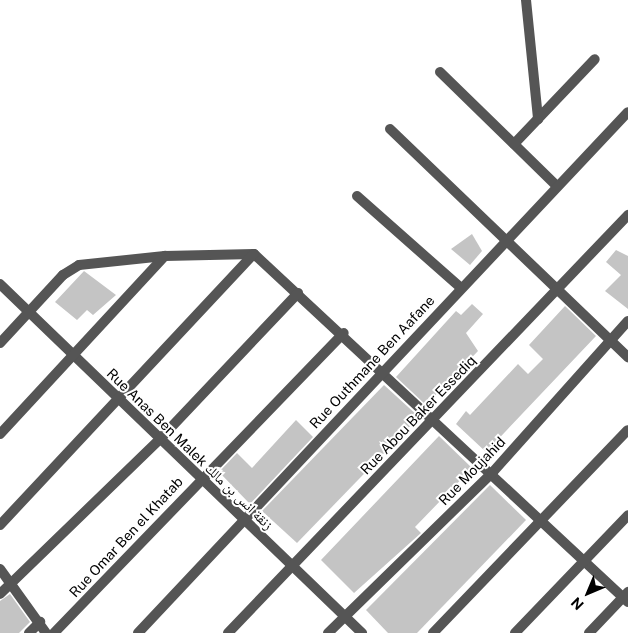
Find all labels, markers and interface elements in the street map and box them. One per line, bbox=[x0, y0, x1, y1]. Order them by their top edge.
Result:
street label: Rue Outhmane Ben Aafane bbox=[306, 292, 438, 432]
street label: Rue Abou Baker Essediq bbox=[357, 352, 479, 478]
street label: Rue Anas Ben Malek زنقة انس بن مالك bbox=[103, 365, 277, 533]
street label: Rue Moujahid bbox=[435, 433, 509, 509]
street label: Rue Omar Ben el Khatab bbox=[66, 473, 186, 601]
north arrow bbox=[563, 568, 613, 618]
text: N bbox=[568, 594, 587, 613]

